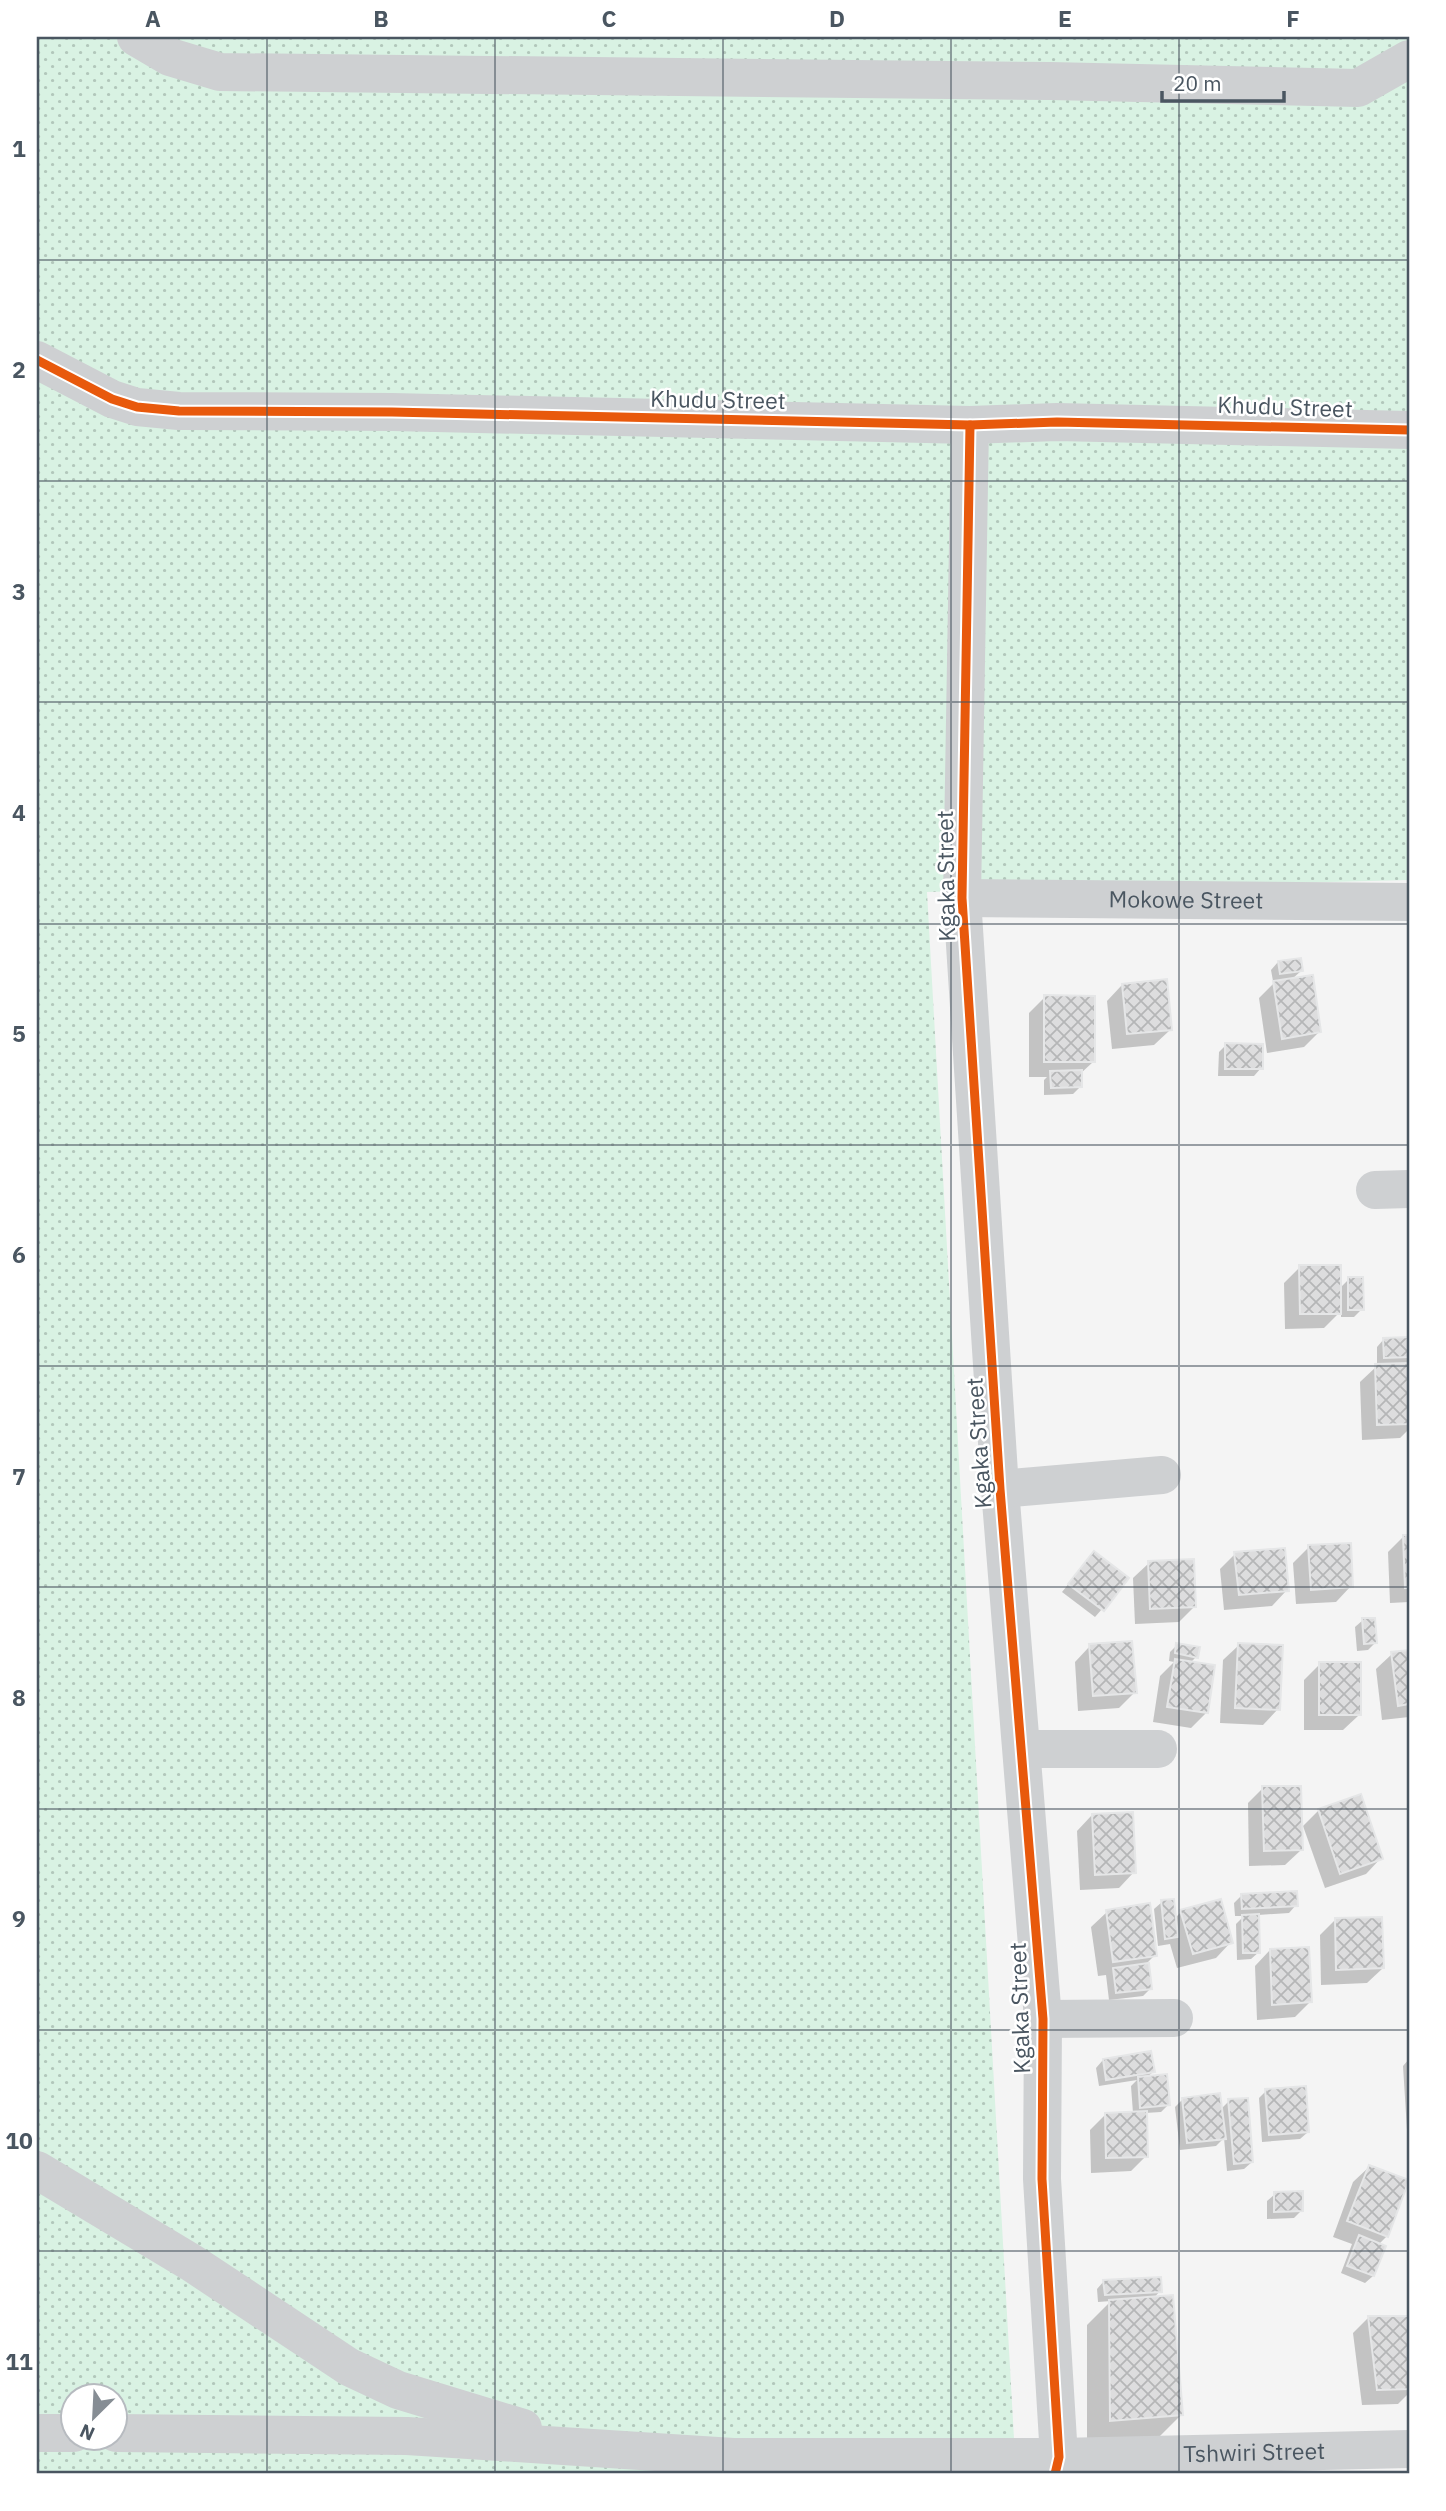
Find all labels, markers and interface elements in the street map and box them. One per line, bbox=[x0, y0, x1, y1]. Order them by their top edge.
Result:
text: A bbox=[145, 3, 161, 33]
text: B bbox=[373, 3, 389, 33]
text: C bbox=[602, 3, 617, 33]
text: D bbox=[829, 3, 845, 33]
text: E bbox=[1058, 3, 1072, 33]
text: F bbox=[1286, 3, 1300, 33]
scale bar bbox=[1162, 60, 1285, 104]
text: 20 m bbox=[1173, 69, 1222, 97]
text: 1 bbox=[12, 133, 26, 163]
text: 2 bbox=[12, 354, 26, 384]
street label: Khudu Street bbox=[650, 383, 786, 415]
street label: Khudu Street bbox=[1217, 389, 1353, 423]
text: 3 bbox=[12, 576, 26, 606]
text: 4 bbox=[12, 797, 26, 827]
street label: Kgaka Street bbox=[929, 810, 961, 942]
street label: Mokowe Street bbox=[1108, 883, 1264, 915]
text: 5 bbox=[12, 1018, 26, 1048]
text: 6 bbox=[12, 1239, 26, 1269]
street label: Kgaka Street bbox=[958, 1376, 998, 1510]
text: 7 bbox=[12, 1461, 26, 1491]
text: 8 bbox=[12, 1682, 26, 1712]
text: 9 bbox=[12, 1903, 26, 1933]
street label: Kgaka Street bbox=[1002, 1942, 1036, 2074]
text: 10 bbox=[5, 2125, 33, 2155]
text: 11 bbox=[5, 2346, 33, 2376]
north arrow bbox=[60, 2382, 130, 2452]
text: N bbox=[76, 2419, 98, 2446]
street label: Tshwiri Street bbox=[1183, 2435, 1326, 2468]

